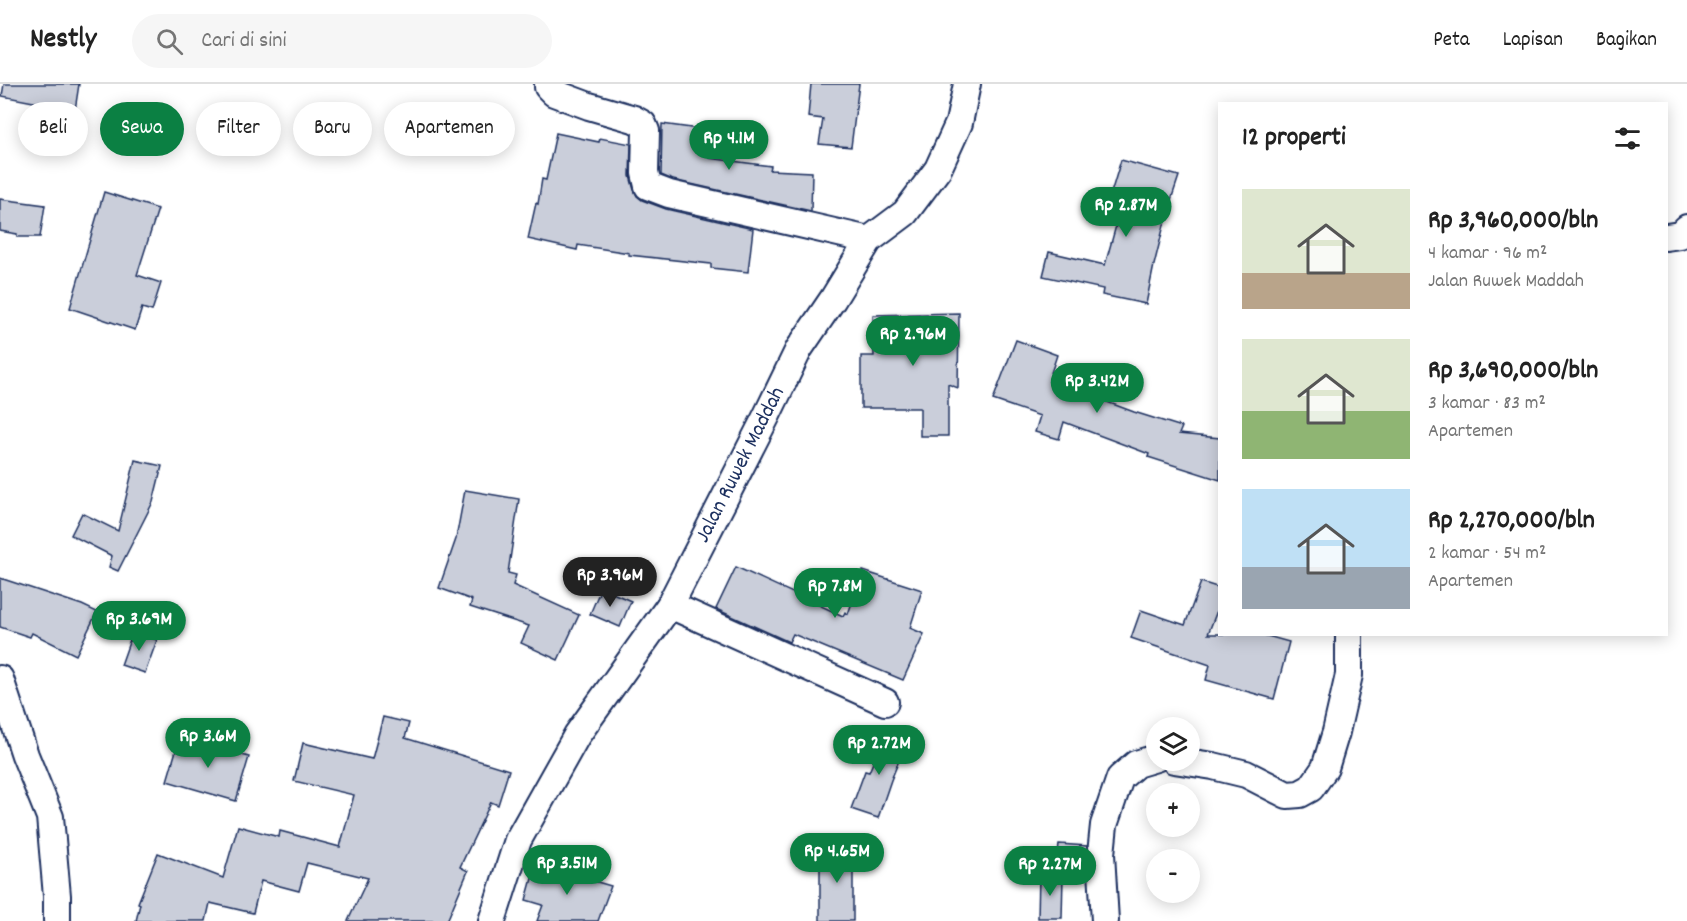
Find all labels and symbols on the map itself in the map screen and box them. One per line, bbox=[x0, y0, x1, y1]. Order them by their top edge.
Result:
pin: Rp 4.1M bbox=[674, 120, 784, 171]
pin: Rp 2.87M bbox=[1064, 187, 1188, 238]
pin: Rp 2.96M bbox=[851, 316, 975, 367]
pin: Rp 3.42M bbox=[1035, 363, 1159, 414]
street label: Jalan Ruwek Maddah bbox=[688, 382, 794, 548]
pin: Rp 3.96M bbox=[548, 557, 672, 608]
pin: Rp 7.8M bbox=[780, 568, 890, 619]
pin: Rp 3.69M bbox=[77, 601, 201, 652]
pin: Rp 3.6M bbox=[153, 718, 263, 769]
pin: Rp 2.72M bbox=[817, 725, 941, 776]
pin: Rp 4.65M bbox=[775, 833, 899, 884]
pin: Rp 3.51M bbox=[505, 845, 629, 896]
pin: Rp 2.27M bbox=[988, 846, 1112, 897]

